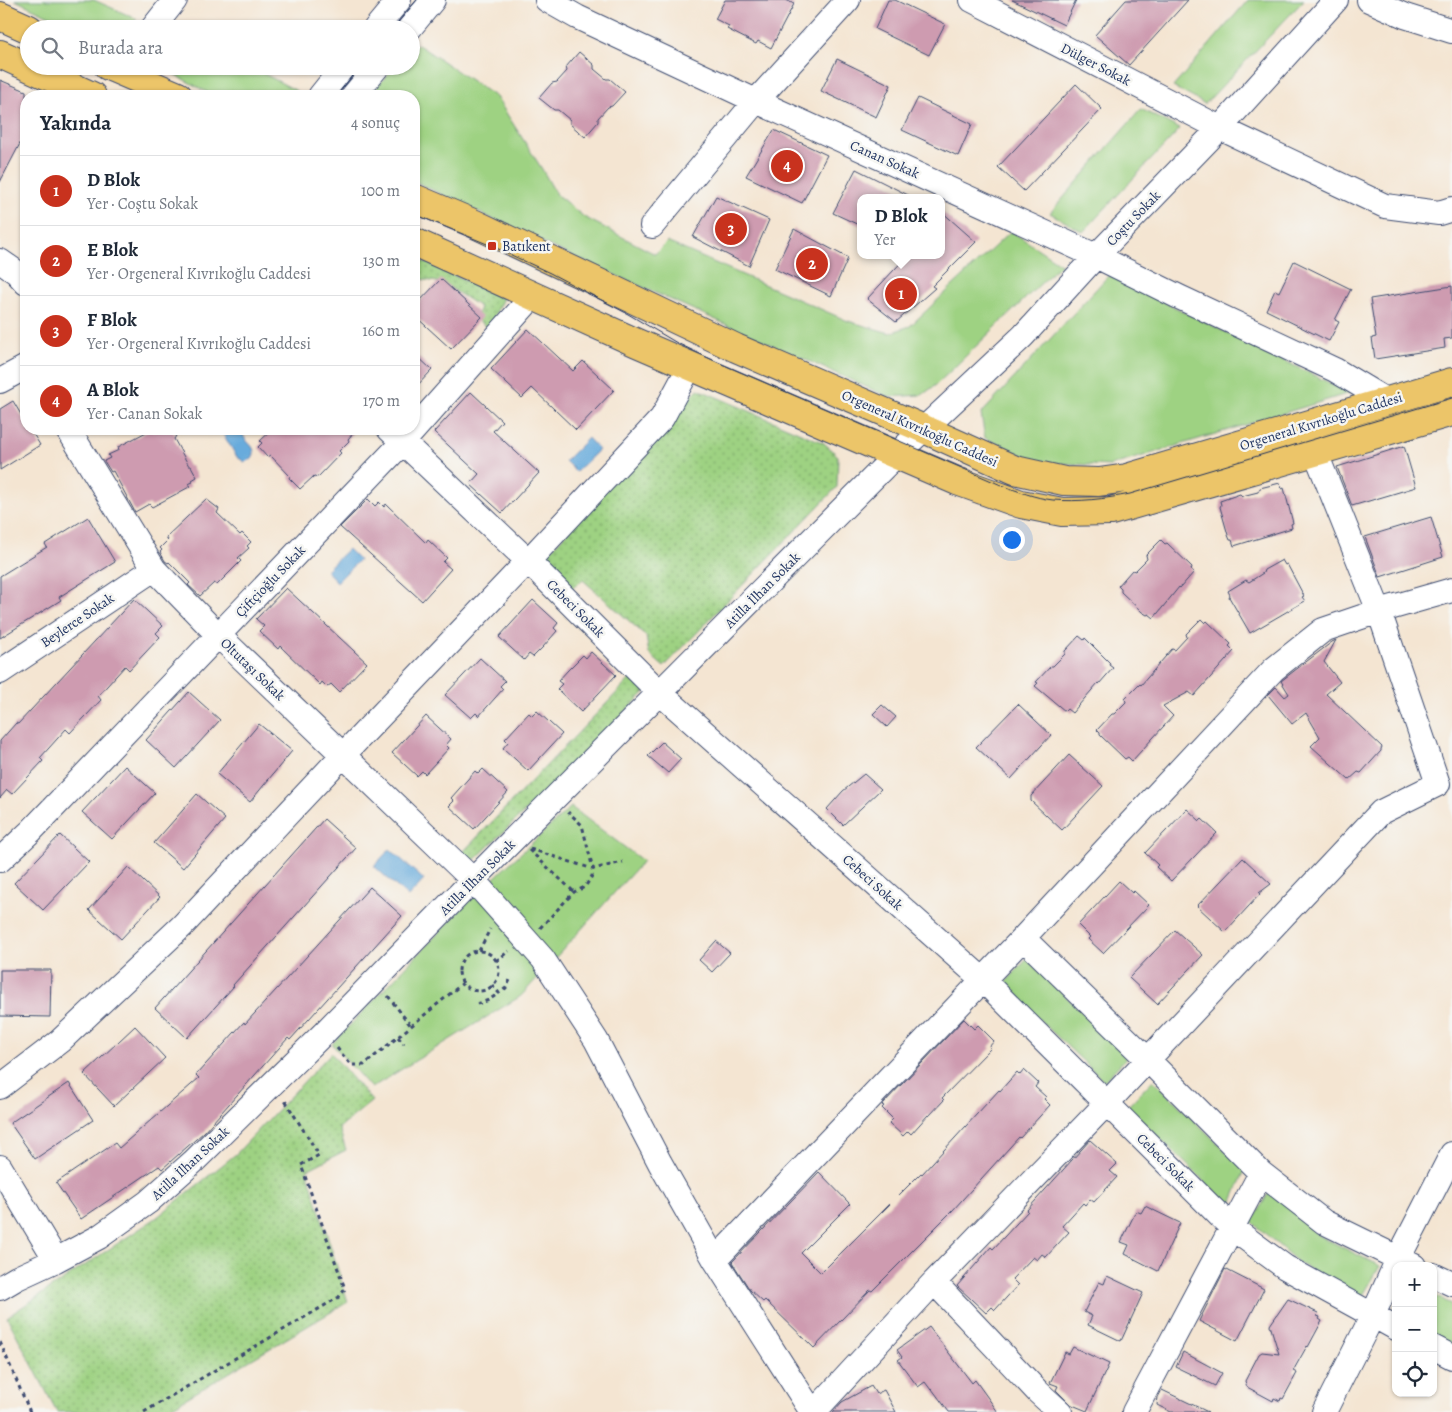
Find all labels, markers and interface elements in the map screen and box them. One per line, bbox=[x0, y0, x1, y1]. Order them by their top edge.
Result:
search box bbox=[20, 20, 420, 75]
icon: search bbox=[38, 34, 66, 62]
text: Burada ara bbox=[78, 35, 163, 61]
street label: Dülger Sokak bbox=[1057, 39, 1134, 90]
text: Yakında bbox=[40, 109, 111, 137]
text: 4 sonuç bbox=[351, 112, 400, 134]
street label: Canan Sokak bbox=[847, 136, 923, 183]
pin: 4 bbox=[771, 147, 803, 185]
text: D Blok bbox=[87, 167, 140, 193]
text: 1 bbox=[53, 180, 59, 202]
text: 100 m bbox=[361, 180, 400, 202]
street label: Coştu Sokak bbox=[1102, 186, 1165, 250]
text: Yer · Coştu Sokak bbox=[87, 193, 198, 215]
popup bbox=[857, 194, 945, 259]
text: D Blok bbox=[874, 203, 928, 229]
pin: 3 bbox=[715, 210, 747, 248]
text: Yer bbox=[874, 229, 896, 251]
text: E Blok bbox=[87, 237, 138, 263]
place label: Batıkent bbox=[502, 237, 551, 256]
marker: Batıkent bbox=[486, 240, 498, 252]
pin: 2 bbox=[796, 245, 828, 283]
text: 2 bbox=[52, 250, 60, 272]
text: 130 m bbox=[363, 250, 400, 272]
text: Yer · Orgeneral Kıvrıkoğlu Caddesi bbox=[87, 263, 311, 285]
pin: 1 bbox=[885, 275, 917, 313]
text: F Blok bbox=[87, 307, 137, 333]
text: 3 bbox=[53, 320, 59, 342]
text: 160 m bbox=[362, 320, 400, 342]
text: Yer · Orgeneral Kıvrıkoğlu Caddesi bbox=[87, 333, 311, 355]
text: A Blok bbox=[87, 377, 139, 403]
street label: Orgeneral Kıvrıkoğlu Caddesi bbox=[839, 385, 1001, 472]
street label: Orgeneral Kıvrıkoğlu Caddesi bbox=[1238, 388, 1405, 455]
text: 4 bbox=[52, 390, 60, 412]
text: 170 m bbox=[363, 390, 400, 412]
text: Yer · Canan Sokak bbox=[87, 403, 203, 425]
your location bbox=[999, 527, 1025, 553]
street label: Çiftçioğlu Sokak bbox=[231, 541, 310, 622]
street label: Atilla İlhan Sokak bbox=[720, 548, 804, 633]
street label: Cebeci Sokak bbox=[542, 575, 609, 642]
street label: Beylerce Sokak bbox=[37, 589, 118, 652]
street label: Oltutaşı Sokak bbox=[216, 634, 289, 705]
street label: Atilla İlhan Sokak bbox=[435, 835, 519, 920]
street label: Cebeci Sokak bbox=[838, 850, 907, 915]
street label: Atilla İlhan Sokak bbox=[147, 1122, 233, 1205]
street label: Cebeci Sokak bbox=[1132, 1129, 1199, 1196]
map controls bbox=[1392, 1262, 1437, 1397]
button: + bbox=[1392, 1262, 1437, 1307]
button: − bbox=[1392, 1307, 1437, 1352]
button: locate bbox=[1392, 1352, 1437, 1397]

